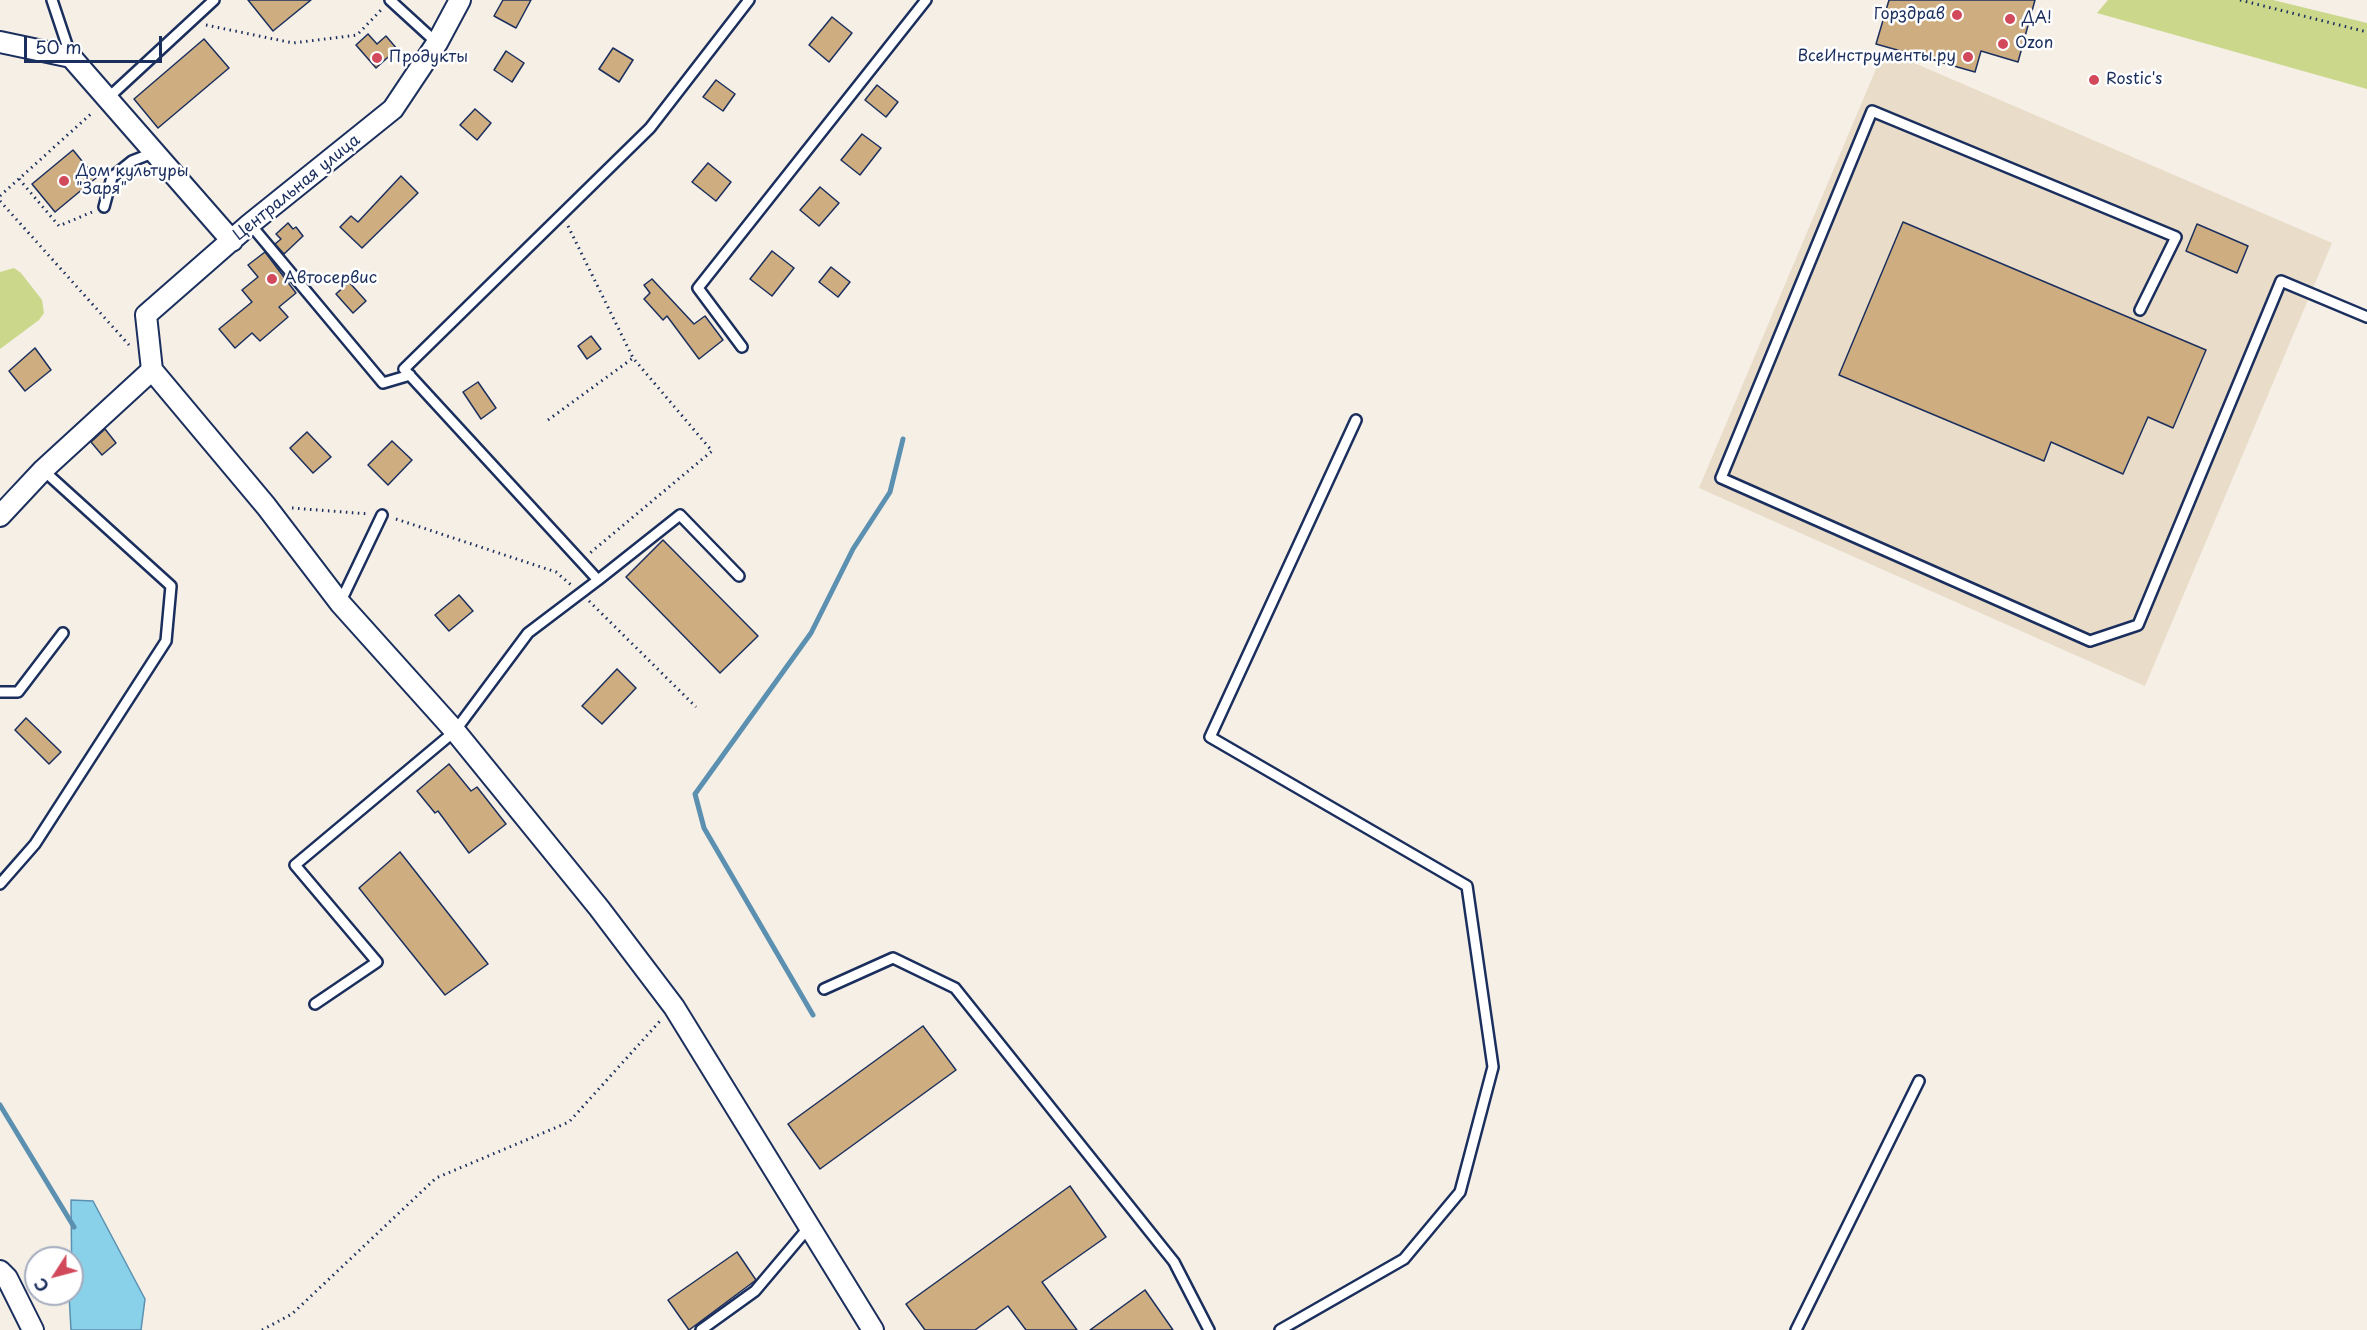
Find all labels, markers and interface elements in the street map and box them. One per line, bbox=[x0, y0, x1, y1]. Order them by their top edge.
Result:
place label: Горздрав bbox=[1874, 5, 1945, 25]
marker: Горздрав bbox=[1950, 8, 1964, 22]
place label: ДА! bbox=[2022, 9, 2052, 29]
marker: ДА! bbox=[2003, 12, 2017, 26]
scale bar bbox=[27, 24, 165, 62]
text: 50 m bbox=[35, 33, 82, 60]
place label: Ozon bbox=[2015, 34, 2053, 54]
marker: Ozon bbox=[1996, 37, 2010, 51]
place label: ВсеИнструменты.ру bbox=[1797, 47, 1956, 67]
place label: Продукты bbox=[389, 48, 468, 68]
marker: ВсеИнструменты.ру bbox=[1961, 50, 1975, 64]
marker: Продукты bbox=[370, 51, 384, 65]
place label: Rostic's bbox=[2106, 70, 2162, 90]
marker: Rostic's bbox=[2087, 73, 2101, 87]
street label: Центральная улица bbox=[230, 131, 364, 245]
place label: Дом культуры "Заря" bbox=[76, 162, 189, 200]
marker: Дом культуры "Заря" bbox=[57, 174, 71, 188]
place label: Автосервис bbox=[284, 269, 377, 289]
marker: Автосервис bbox=[265, 272, 279, 286]
north arrow bbox=[24, 1246, 84, 1306]
text: С bbox=[28, 1273, 54, 1297]

